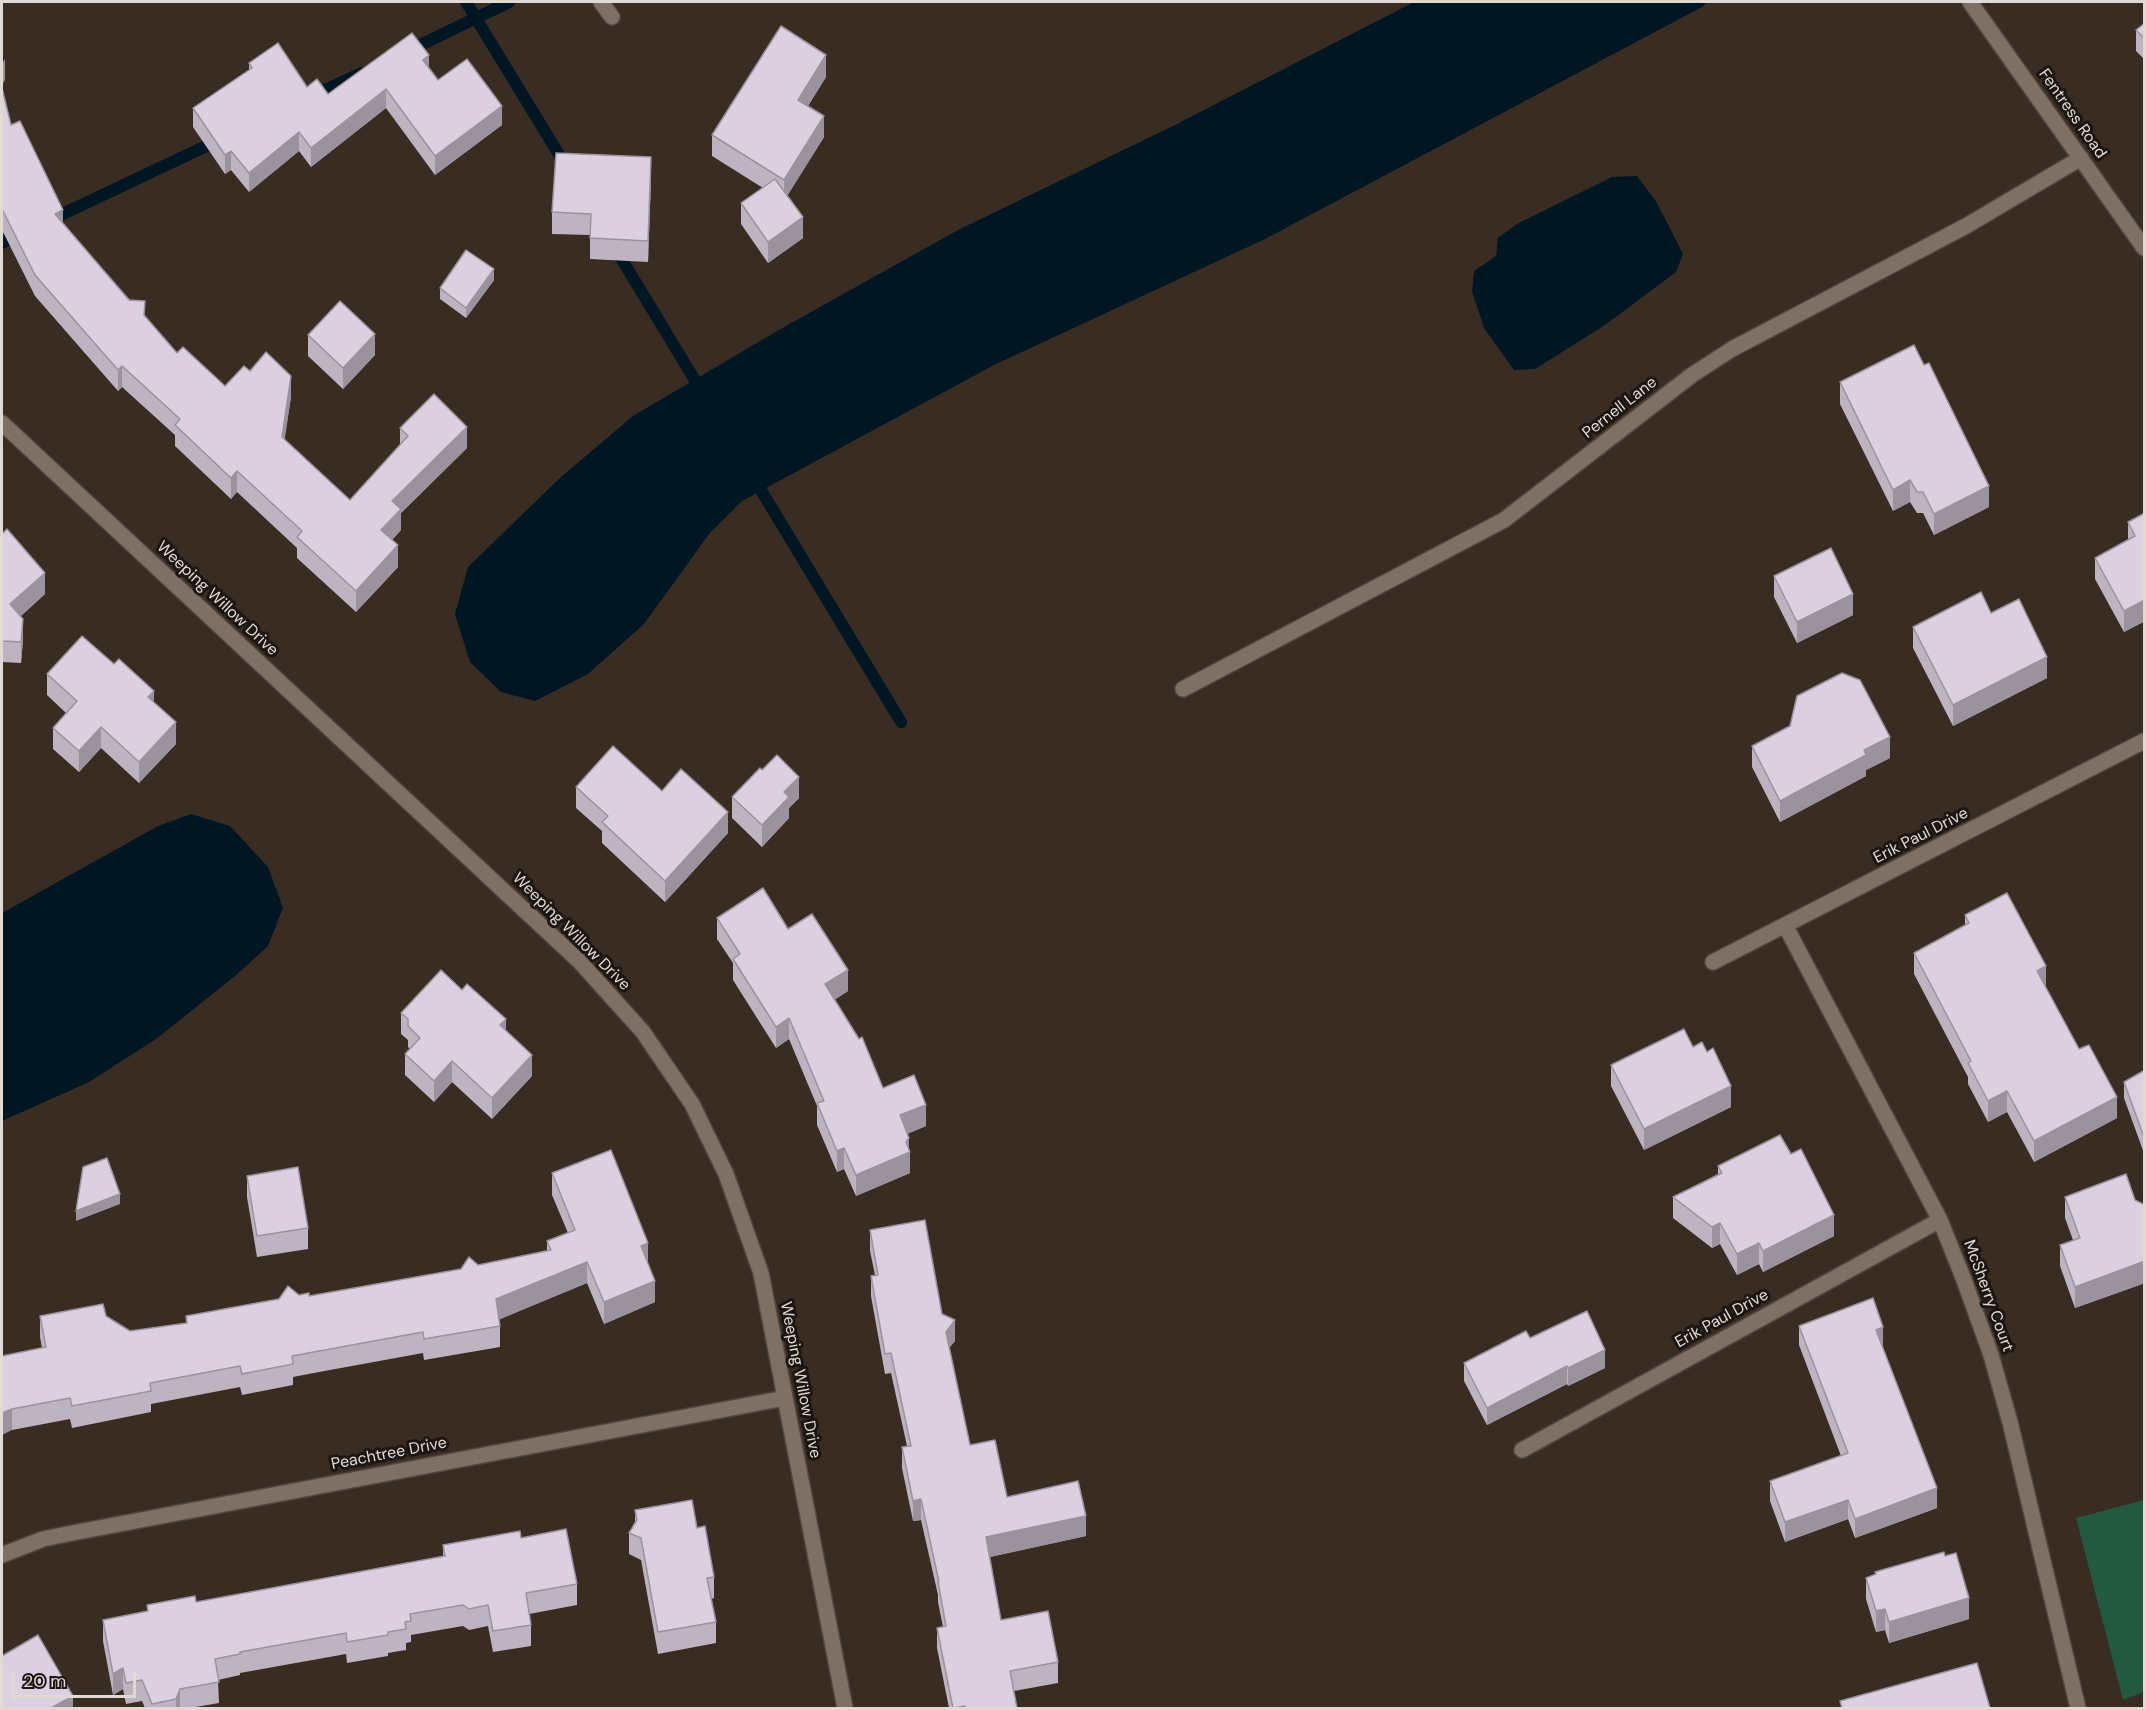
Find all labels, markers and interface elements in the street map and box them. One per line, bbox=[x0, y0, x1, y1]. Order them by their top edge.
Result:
street label: Fentress Road bbox=[2034, 65, 2110, 163]
street label: Pernell Lane bbox=[1579, 373, 1661, 443]
street label: Weeping Willow Drive bbox=[152, 538, 282, 660]
street label: Erik Paul Drive bbox=[1870, 804, 1972, 868]
street label: Weeping Willow Drive bbox=[508, 869, 634, 995]
street label: McSherry Court bbox=[1959, 1238, 2017, 1354]
street label: Erik Paul Drive bbox=[1672, 1285, 1772, 1353]
street label: Weeping Willow Drive bbox=[775, 1300, 825, 1460]
street label: Peachtree Drive bbox=[330, 1433, 448, 1475]
scale bar bbox=[15, 1659, 140, 1697]
text: 20 m bbox=[23, 1669, 66, 1693]

